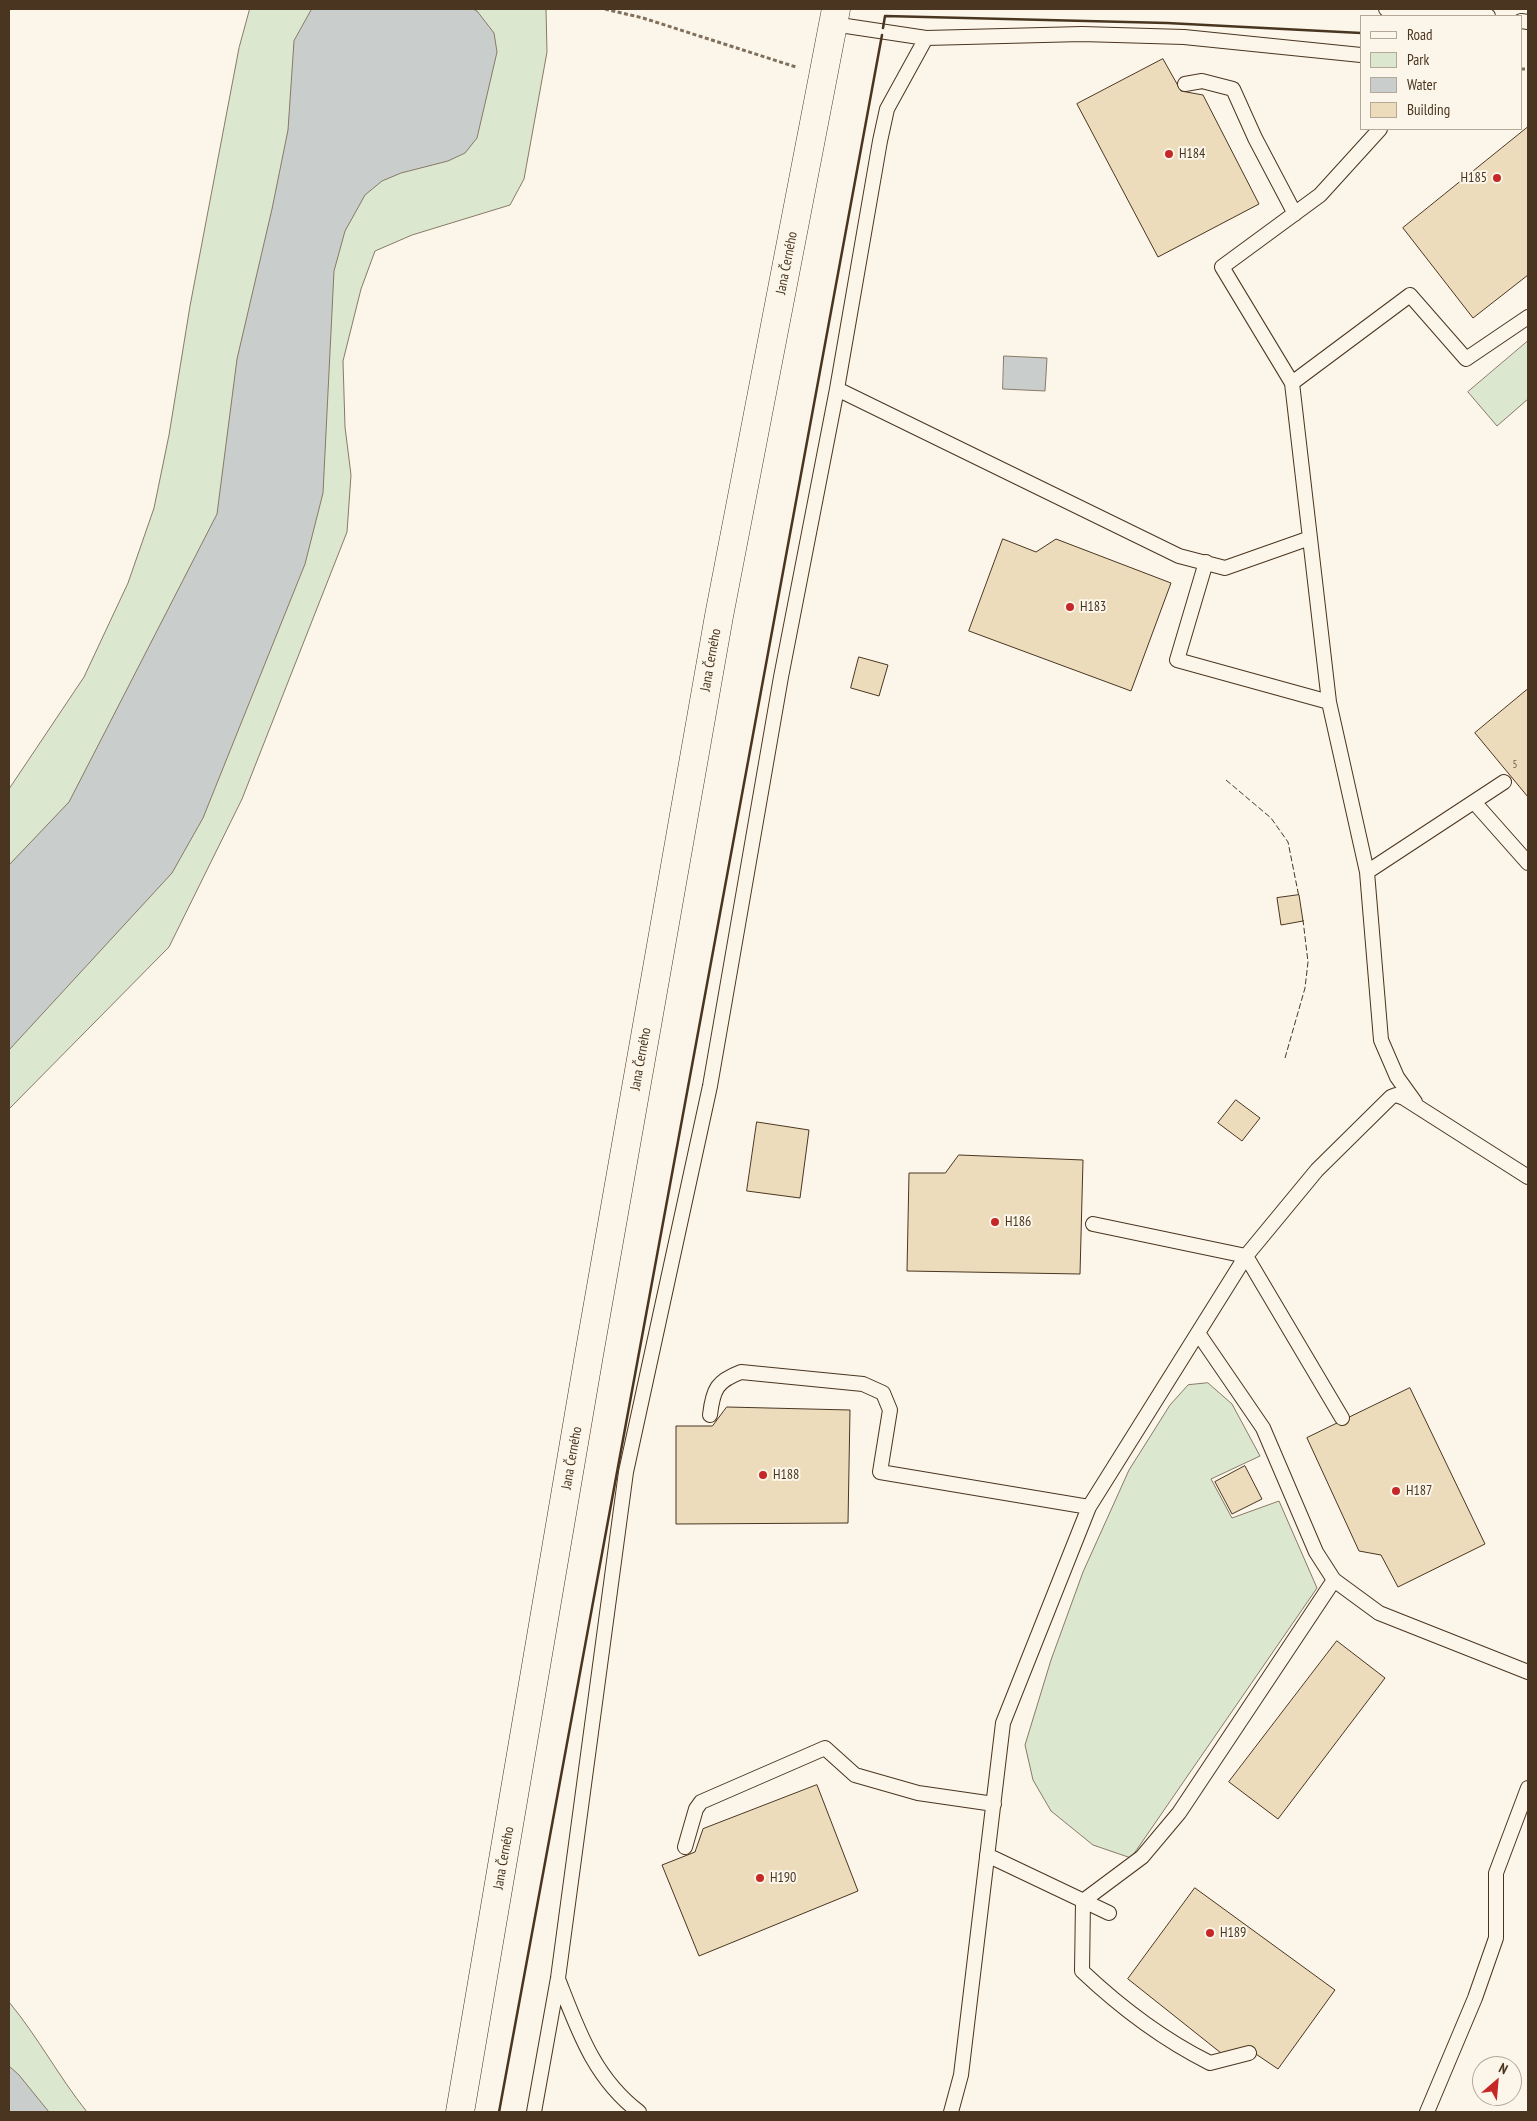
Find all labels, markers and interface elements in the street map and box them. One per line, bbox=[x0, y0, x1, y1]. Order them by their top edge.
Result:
legend bbox=[1360, 15, 1522, 130]
text: Road bbox=[1407, 25, 1433, 44]
text: Park bbox=[1407, 50, 1429, 69]
text: Water bbox=[1407, 75, 1437, 94]
text: Building bbox=[1407, 100, 1450, 119]
place label: H184 bbox=[1179, 146, 1205, 162]
marker: H184 bbox=[1163, 148, 1175, 160]
place label: H185 bbox=[1461, 170, 1487, 186]
marker: H185 bbox=[1491, 172, 1503, 184]
street label: Jana Černého bbox=[773, 230, 801, 296]
place label: H183 bbox=[1080, 599, 1106, 615]
marker: H183 bbox=[1064, 601, 1076, 613]
street label: Jana Černého bbox=[697, 627, 725, 693]
house number: 5 bbox=[1513, 758, 1517, 772]
street label: Jana Černého bbox=[627, 1026, 655, 1092]
place label: H186 bbox=[1005, 1214, 1031, 1230]
marker: H186 bbox=[989, 1216, 1001, 1228]
street label: Jana Černého bbox=[558, 1425, 586, 1491]
place label: H188 bbox=[773, 1467, 799, 1483]
marker: H188 bbox=[757, 1469, 769, 1481]
place label: H187 bbox=[1406, 1483, 1432, 1499]
marker: H187 bbox=[1390, 1485, 1402, 1497]
street label: Jana Černého bbox=[490, 1825, 518, 1891]
place label: H190 bbox=[770, 1870, 796, 1886]
marker: H190 bbox=[754, 1872, 766, 1884]
place label: H189 bbox=[1220, 1925, 1246, 1941]
marker: H189 bbox=[1204, 1927, 1216, 1939]
north arrow bbox=[1472, 2056, 1522, 2106]
text: N bbox=[1496, 2059, 1511, 2078]

